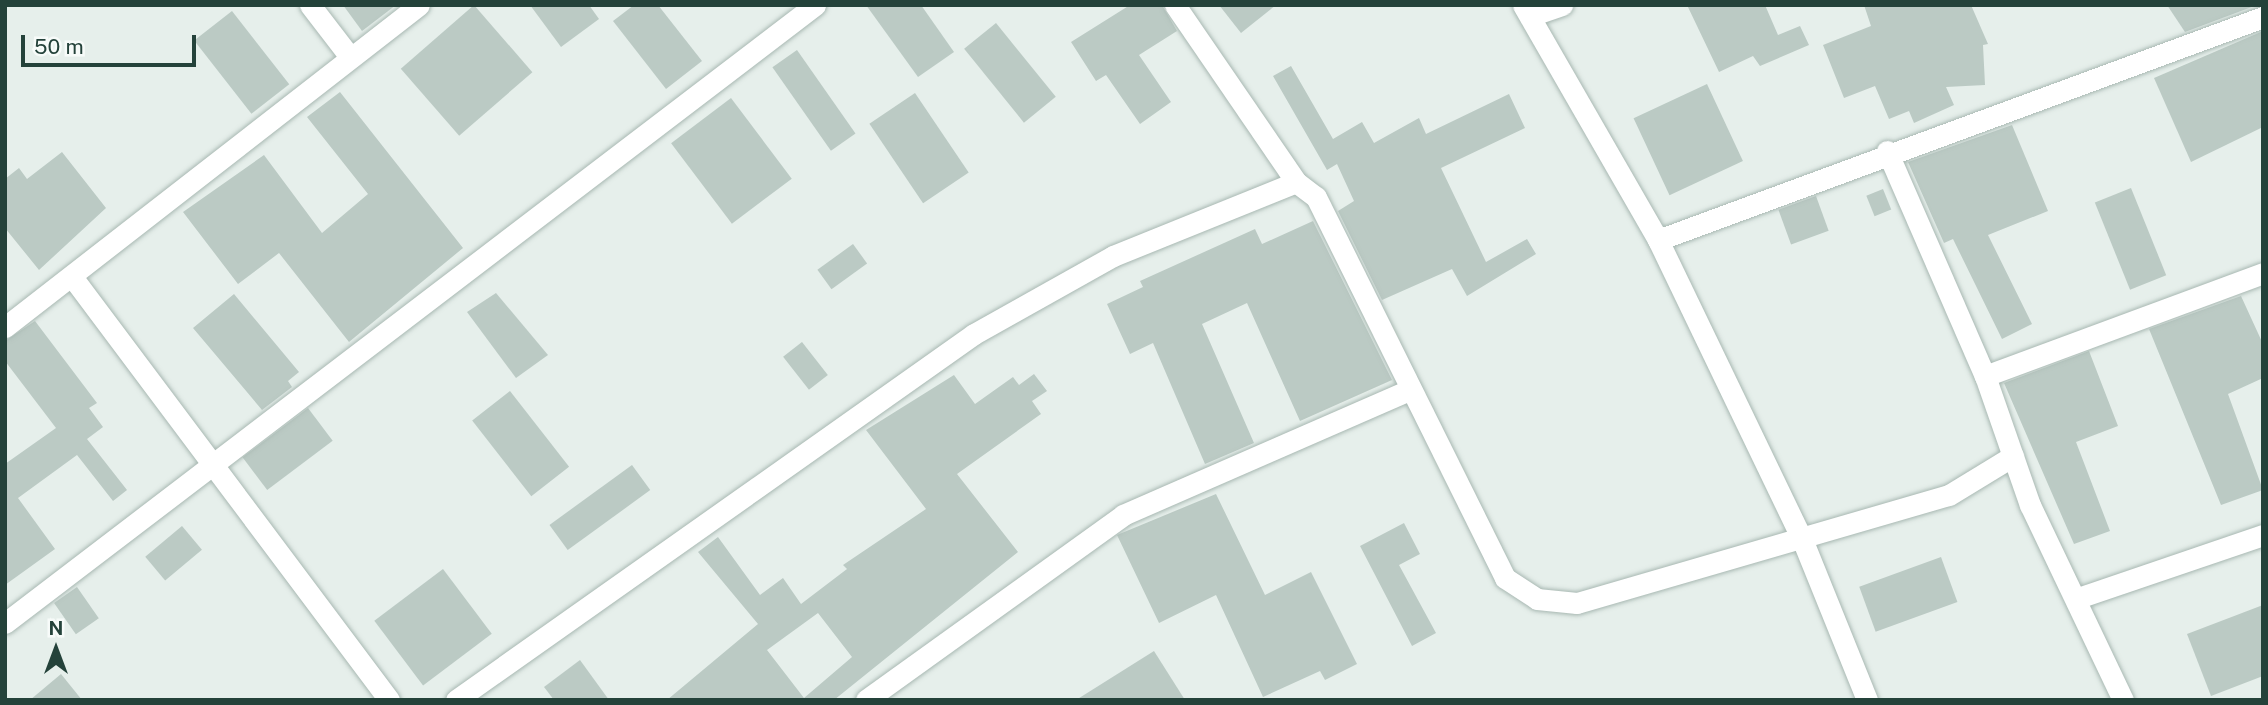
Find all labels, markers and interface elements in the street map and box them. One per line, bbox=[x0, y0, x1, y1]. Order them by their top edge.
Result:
scale bar bbox=[24, 21, 200, 65]
text: 50 m bbox=[34, 34, 84, 59]
north arrow bbox=[21, 614, 91, 684]
text: N bbox=[49, 617, 63, 639]

